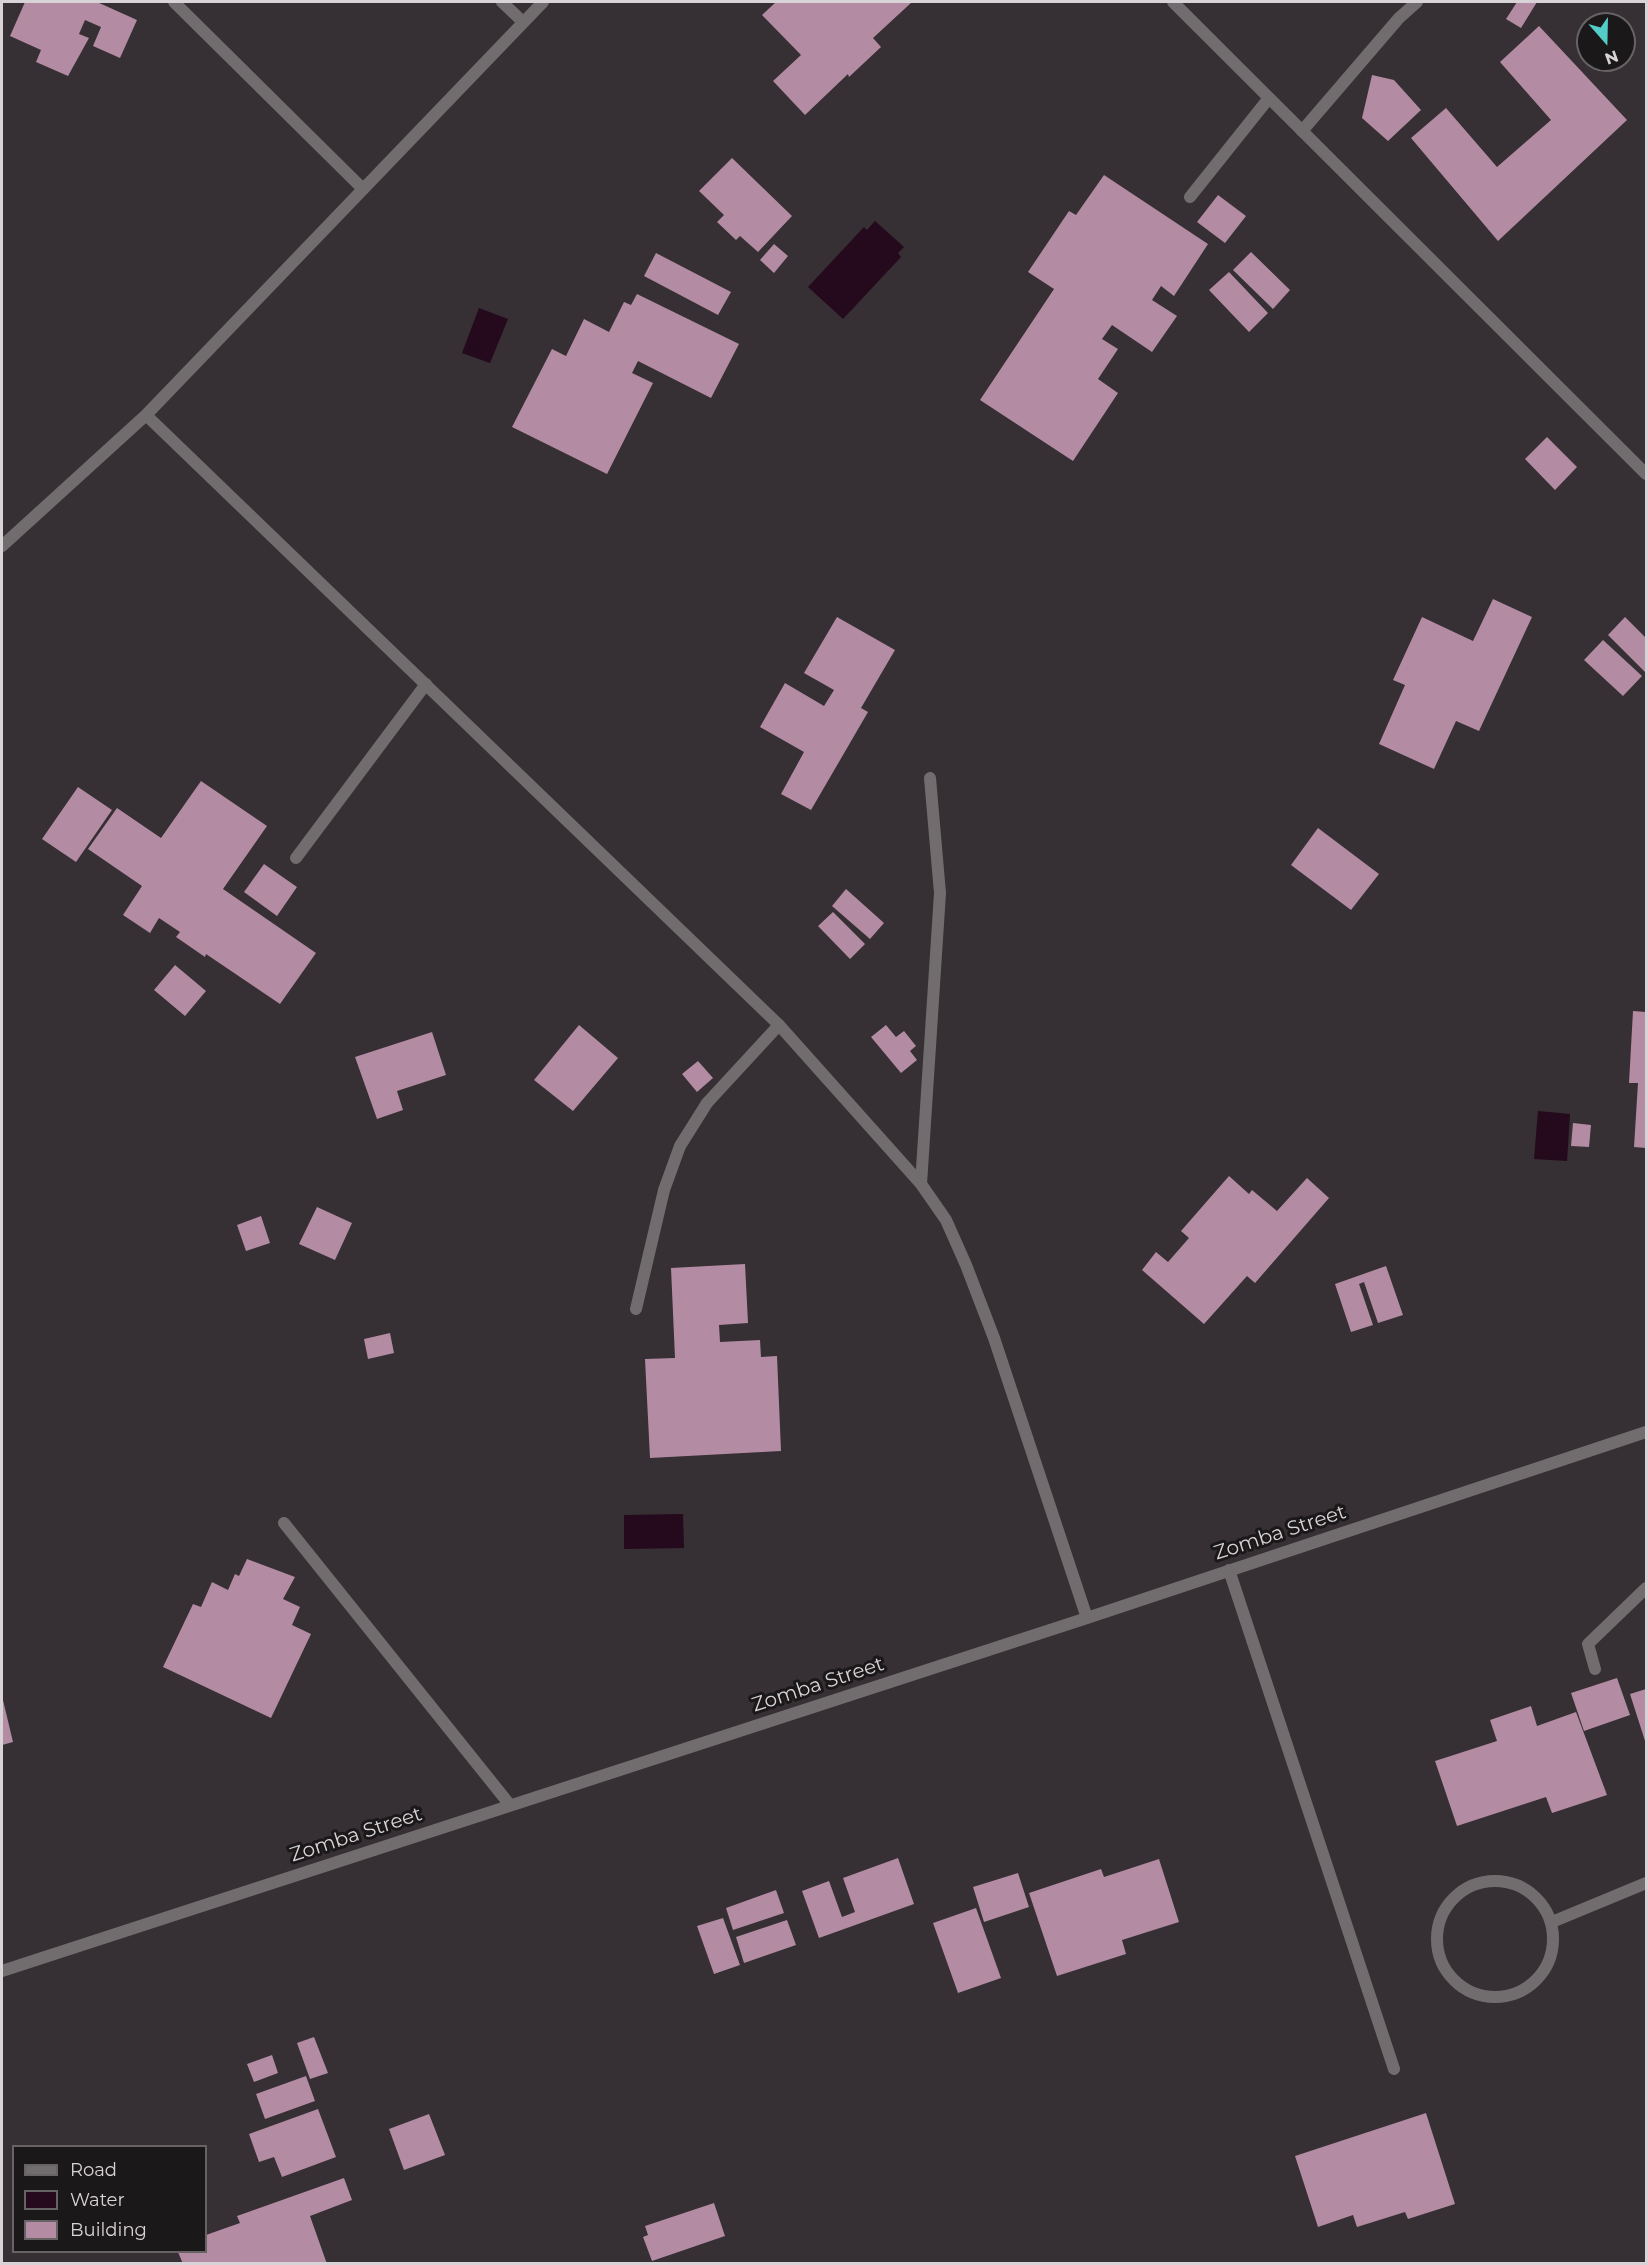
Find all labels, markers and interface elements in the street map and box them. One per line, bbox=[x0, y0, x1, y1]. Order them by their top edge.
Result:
north arrow bbox=[1576, 12, 1636, 72]
text: N bbox=[1602, 46, 1621, 69]
street label: Zomba Street bbox=[1211, 1500, 1349, 1566]
street label: Zomba Street bbox=[749, 1652, 887, 1718]
street label: Zomba Street bbox=[287, 1802, 425, 1868]
legend bbox=[12, 2145, 207, 2253]
text: Road bbox=[70, 2159, 117, 2181]
text: Water bbox=[70, 2189, 125, 2211]
text: Building bbox=[70, 2219, 147, 2241]

